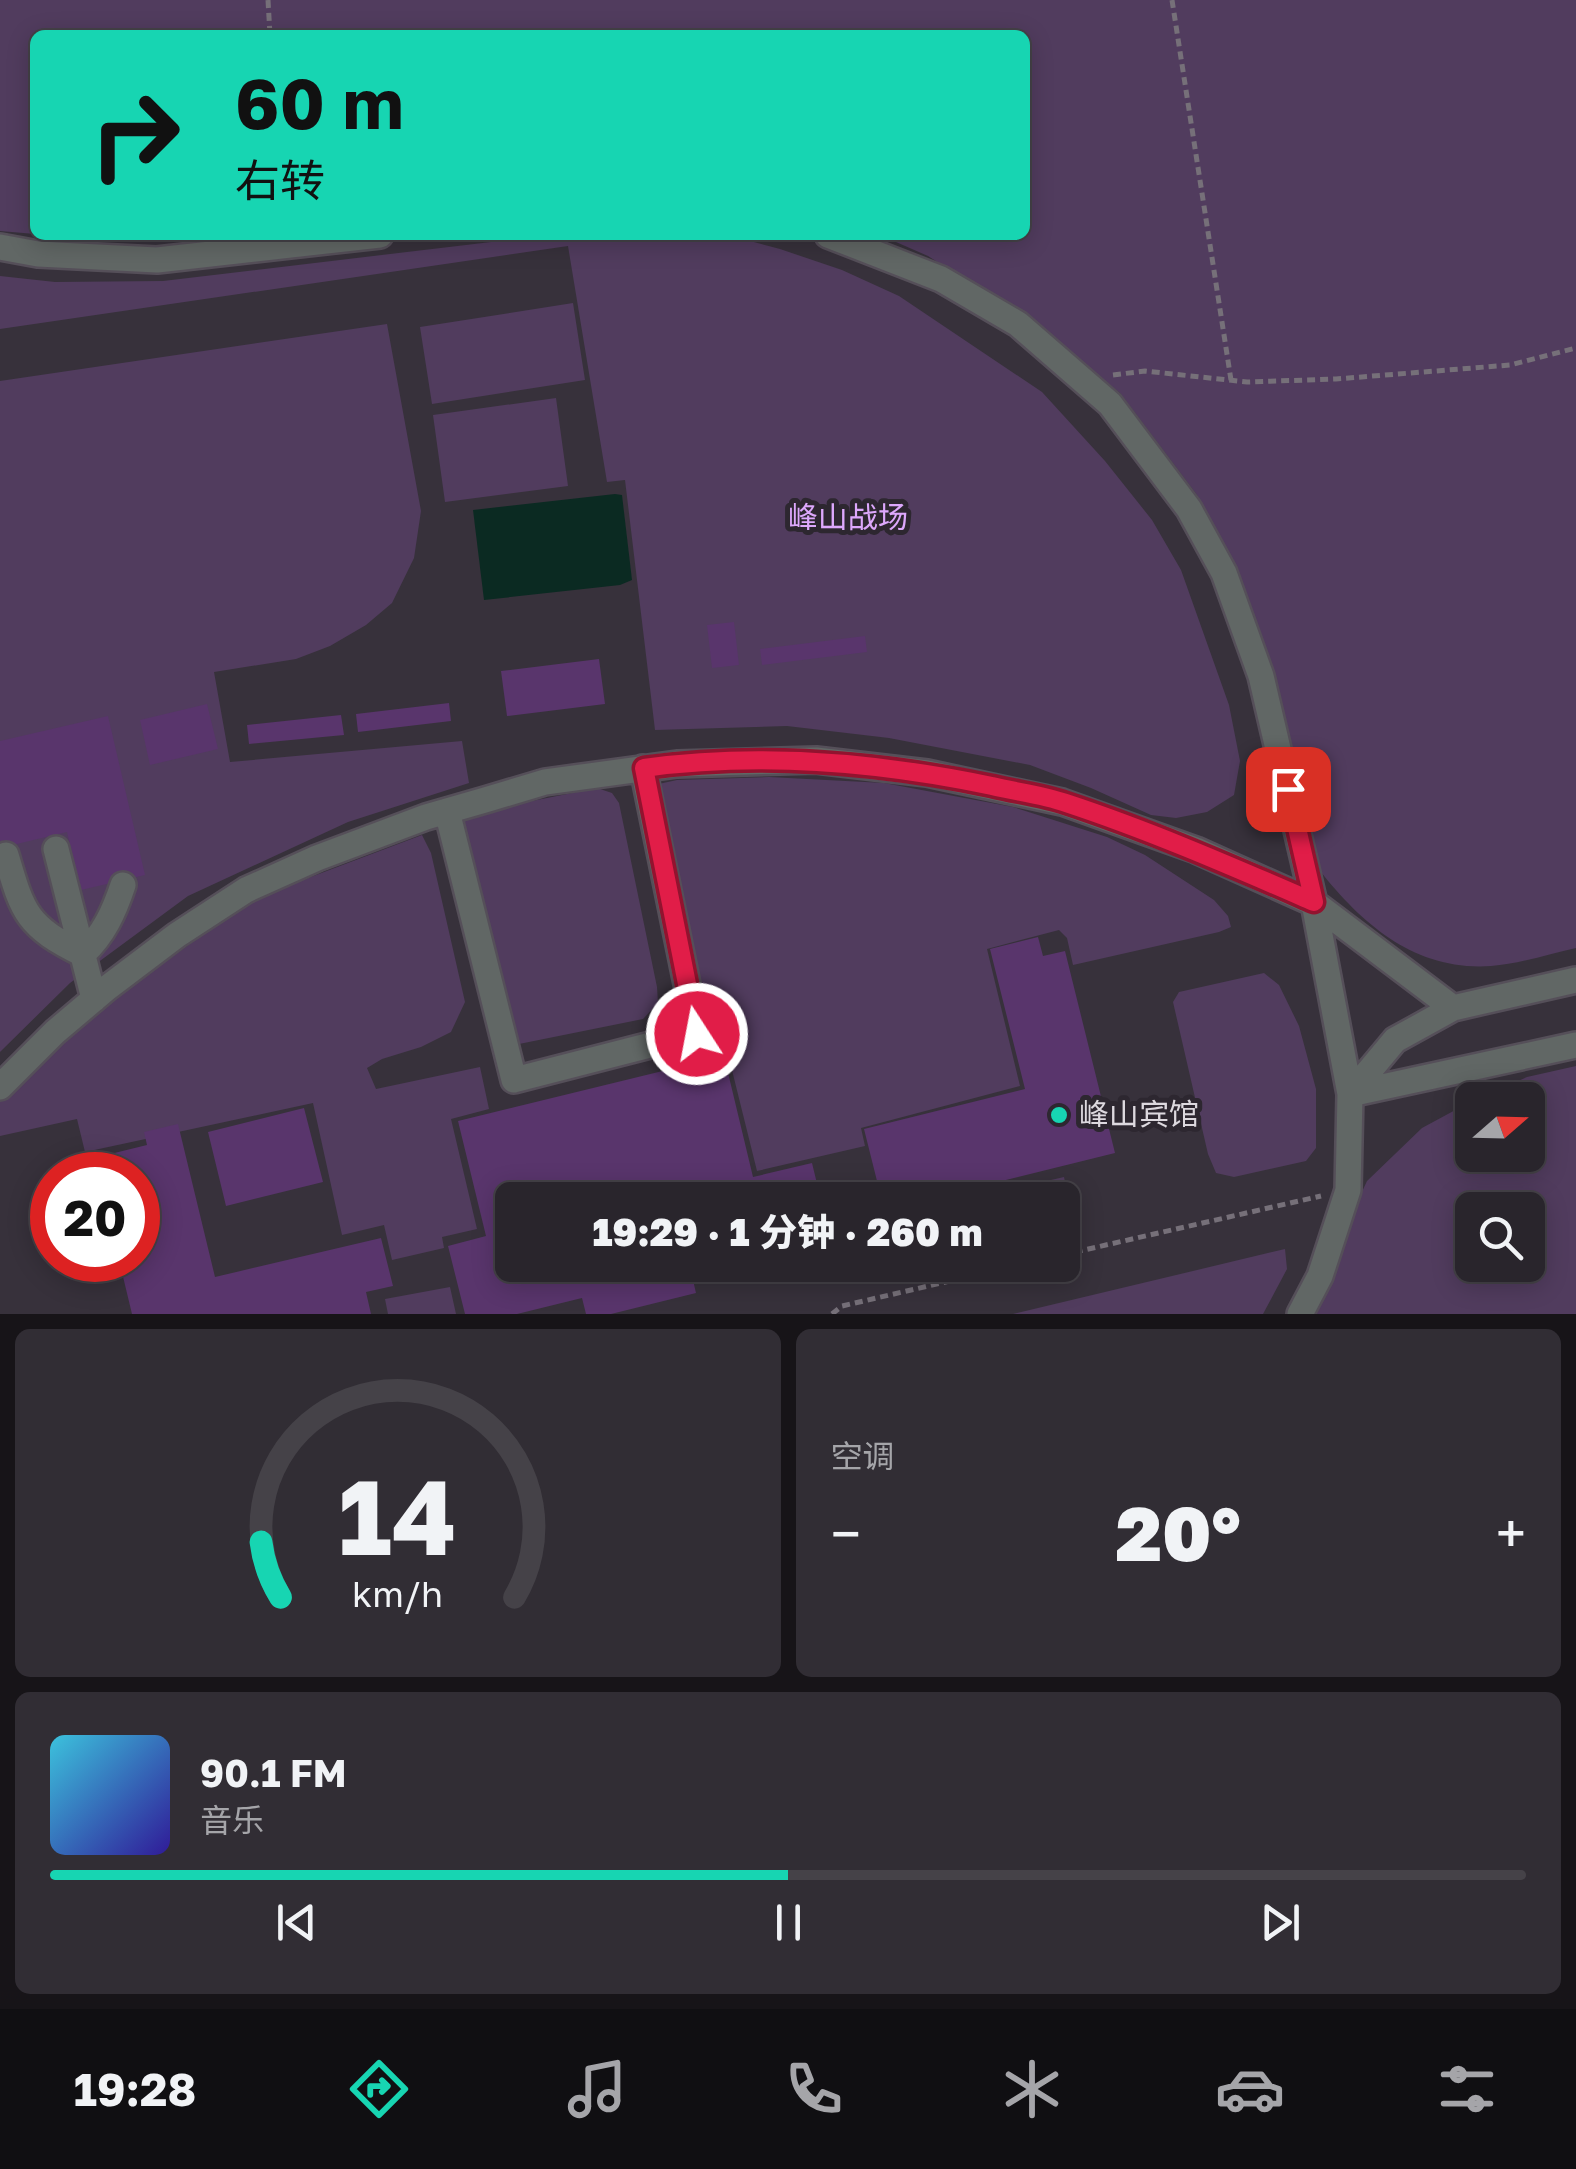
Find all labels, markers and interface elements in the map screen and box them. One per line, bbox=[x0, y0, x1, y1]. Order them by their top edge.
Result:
text: 60 m bbox=[235, 60, 404, 144]
icon: right bbox=[70, 70, 200, 200]
text: 右转 bbox=[235, 153, 325, 207]
park label: 峰山战场 bbox=[788, 499, 908, 535]
pin bbox=[1246, 747, 1331, 832]
icon: arrive bbox=[1261, 762, 1316, 817]
position arrow bbox=[645, 982, 749, 1086]
north arrow bbox=[1455, 1082, 1545, 1172]
map controls bbox=[1455, 1082, 1545, 1282]
place label: 峰山宾馆 bbox=[1079, 1096, 1199, 1132]
marker: 峰山宾馆 bbox=[1048, 1104, 1070, 1126]
speed limit sign: 20 bbox=[30, 1152, 160, 1282]
button: search bbox=[1455, 1192, 1545, 1282]
text: 19:29 · 1 分钟 · 260 m bbox=[592, 1209, 983, 1254]
text: 空调 bbox=[831, 1437, 895, 1475]
text: 14 bbox=[338, 1453, 457, 1578]
text: 20° bbox=[1116, 1487, 1241, 1578]
text: − bbox=[831, 1500, 861, 1566]
text: + bbox=[1496, 1500, 1526, 1566]
text: km/h bbox=[352, 1572, 443, 1615]
text: 90.1 FM bbox=[200, 1750, 347, 1795]
text: 音乐 bbox=[200, 1801, 264, 1839]
icon: previous bbox=[269, 1895, 324, 1950]
icon: pause bbox=[761, 1895, 816, 1950]
icon: next bbox=[1253, 1895, 1308, 1950]
icon: directions bbox=[344, 2054, 414, 2124]
icon: music bbox=[562, 2054, 632, 2124]
icon: phone bbox=[779, 2054, 849, 2124]
icon: climate bbox=[997, 2054, 1067, 2124]
icon: car bbox=[1215, 2054, 1285, 2124]
icon: filters bbox=[1432, 2054, 1502, 2124]
text: 19:28 bbox=[74, 2062, 196, 2116]

